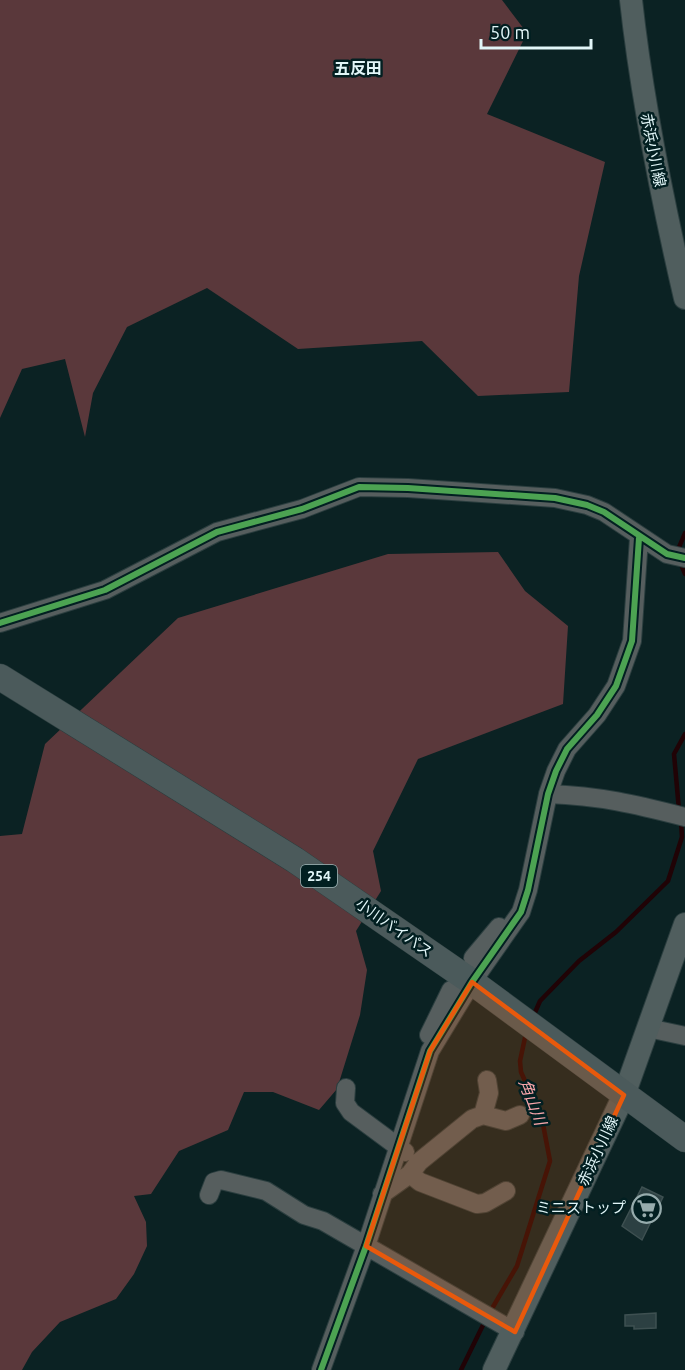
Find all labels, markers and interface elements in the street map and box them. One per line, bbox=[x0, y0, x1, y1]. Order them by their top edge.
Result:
scale bar bbox=[481, 12, 590, 50]
text: 50 m bbox=[490, 22, 530, 42]
district label: 五反田 bbox=[334, 59, 382, 77]
street label: 赤浜小川線 bbox=[638, 111, 669, 188]
road number: 254 bbox=[301, 865, 337, 887]
street label: 小川バイパス bbox=[353, 895, 436, 960]
water label: 角山川 bbox=[516, 1076, 551, 1129]
street label: 赤浜小川線 bbox=[574, 1113, 621, 1188]
supermarket icon: ミニストップ bbox=[631, 1192, 663, 1224]
place label: ミニストップ bbox=[536, 1199, 626, 1216]

